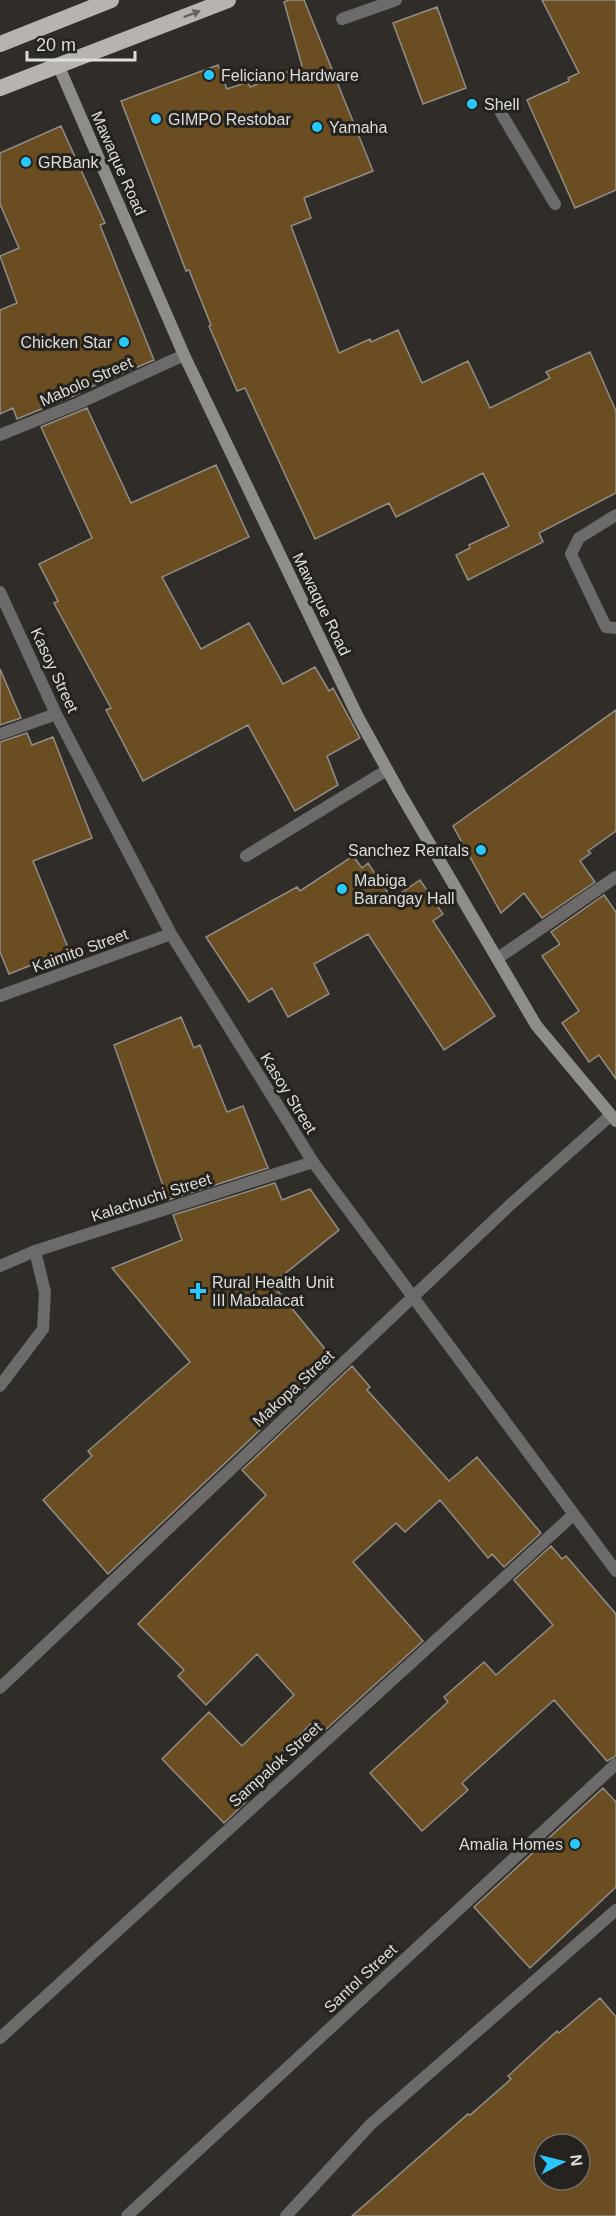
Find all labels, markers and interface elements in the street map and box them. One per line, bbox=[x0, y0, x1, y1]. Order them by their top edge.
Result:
one-way arrow bbox=[183, 9, 201, 18]
scale bar bbox=[27, 24, 135, 62]
text: 20 m bbox=[36, 35, 76, 55]
place label: Feliciano Hardware bbox=[221, 67, 359, 84]
marker: Feliciano Hardware bbox=[202, 68, 216, 82]
place label: Shell bbox=[484, 96, 520, 113]
marker: Shell bbox=[465, 97, 479, 111]
street label: Mawaque Road bbox=[88, 109, 149, 218]
place label: GIMPO Restobar bbox=[168, 111, 291, 128]
marker: GIMPO Restobar bbox=[149, 112, 163, 126]
place label: Yamaha bbox=[329, 119, 388, 136]
marker: Yamaha bbox=[310, 120, 324, 134]
place label: GRBank bbox=[38, 154, 99, 171]
marker: GRBank bbox=[19, 155, 33, 169]
place label: Chicken Star bbox=[20, 334, 113, 351]
marker: Chicken Star bbox=[117, 335, 131, 349]
street label: Mabolo Street bbox=[37, 353, 136, 409]
street label: Mawaque Road bbox=[289, 550, 354, 658]
street label: Kasoy Street bbox=[27, 625, 82, 716]
place label: Sanchez Rentals bbox=[348, 842, 469, 859]
marker: Sanchez Rentals bbox=[474, 843, 488, 857]
place label: Mabiga Barangay Hall bbox=[354, 872, 455, 907]
marker: Mabiga Barangay Hall bbox=[335, 882, 349, 896]
street label: Kaimito Street bbox=[30, 925, 131, 976]
street label: Kasoy Street bbox=[257, 1050, 320, 1137]
street label: Kalachuchi Street bbox=[89, 1170, 214, 1225]
place label: Rural Health Unit III Mabalacat bbox=[212, 1274, 334, 1309]
marker: Rural Health Unit III Mabalacat bbox=[189, 1282, 207, 1300]
street label: Makopa Street bbox=[249, 1346, 338, 1430]
street label: Sampalok Street bbox=[226, 1718, 325, 1810]
place label: Amalia Homes bbox=[459, 1836, 563, 1853]
marker: Amalia Homes bbox=[568, 1837, 582, 1851]
street label: Santol Street bbox=[321, 1940, 400, 2016]
north arrow bbox=[532, 2132, 592, 2192]
text: N bbox=[567, 2153, 586, 2167]

